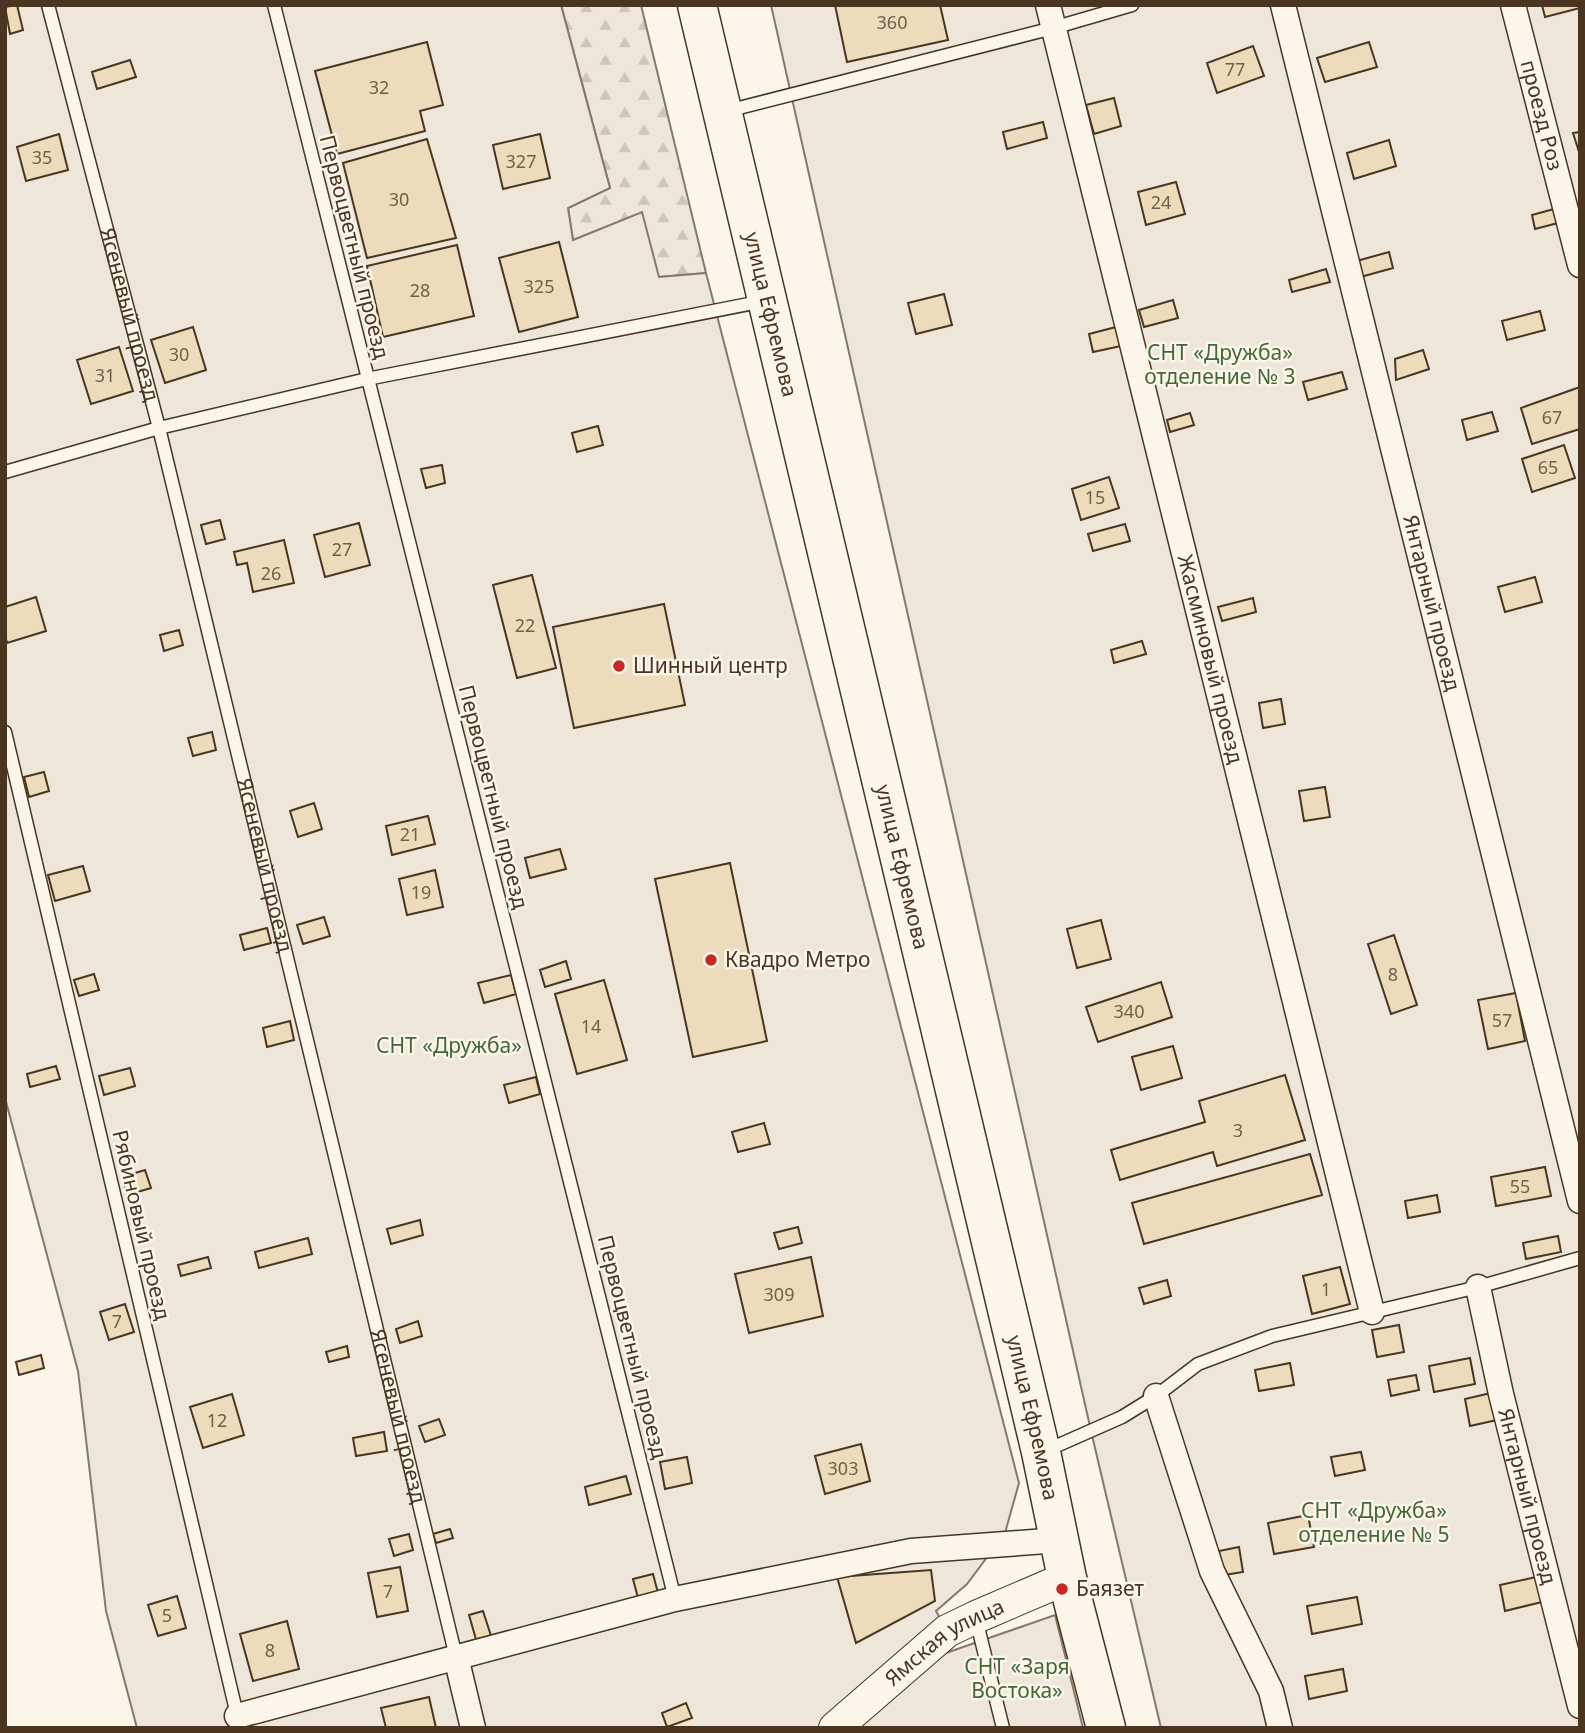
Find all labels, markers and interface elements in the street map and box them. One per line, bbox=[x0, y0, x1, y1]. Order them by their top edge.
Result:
house number: 360 bbox=[877, 10, 907, 34]
house number: 77 bbox=[1225, 57, 1245, 81]
street label: проезд Роз bbox=[1515, 57, 1570, 173]
house number: 32 bbox=[369, 75, 389, 99]
street label: Первоцветный проезд bbox=[314, 132, 396, 362]
house number: 35 bbox=[32, 145, 52, 169]
house number: 327 bbox=[506, 149, 536, 173]
house number: 30 bbox=[389, 187, 409, 211]
house number: 24 bbox=[1151, 190, 1171, 214]
street label: Ясеневый проезд bbox=[94, 224, 166, 404]
street label: улица Ефремова bbox=[738, 229, 805, 399]
house number: 325 bbox=[524, 274, 554, 298]
house number: 28 bbox=[410, 278, 430, 302]
park label: СНТ «Дружба» отделение № 3 bbox=[1144, 338, 1296, 390]
house number: 30 bbox=[169, 342, 189, 366]
house number: 31 bbox=[95, 363, 115, 387]
house number: 67 bbox=[1542, 405, 1562, 429]
house number: 65 bbox=[1538, 455, 1558, 479]
house number: 15 bbox=[1085, 485, 1105, 509]
street label: Янтарный проезд bbox=[1397, 512, 1468, 694]
house number: 27 bbox=[332, 537, 352, 561]
street label: Жасминовый проезд bbox=[1172, 552, 1251, 767]
house number: 26 bbox=[261, 561, 281, 585]
house number: 22 bbox=[515, 613, 535, 637]
place label: Шинный центр bbox=[633, 651, 788, 679]
marker: Шинный центр bbox=[611, 658, 627, 674]
street label: Первоцветный проезд bbox=[453, 682, 535, 912]
street label: Ясеневый проезд bbox=[231, 775, 300, 955]
street label: улица Ефремова bbox=[870, 781, 936, 952]
house number: 21 bbox=[400, 822, 420, 846]
house number: 19 bbox=[411, 880, 431, 904]
place label: Квадро Метро bbox=[725, 945, 871, 973]
marker: Квадро Метро bbox=[703, 952, 719, 968]
house number: 8 bbox=[1388, 962, 1398, 986]
house number: 340 bbox=[1114, 999, 1144, 1023]
house number: 57 bbox=[1492, 1008, 1512, 1032]
house number: 14 bbox=[581, 1014, 601, 1038]
park label: СНТ «Дружба» bbox=[376, 1031, 522, 1059]
house number: 3 bbox=[1233, 1118, 1243, 1142]
street label: Рябиновый проезд bbox=[106, 1127, 178, 1323]
house number: 55 bbox=[1510, 1174, 1530, 1198]
street label: Первоцветный проезд bbox=[592, 1232, 674, 1462]
house number: 1 bbox=[1321, 1277, 1331, 1301]
house number: 309 bbox=[764, 1282, 794, 1306]
house number: 7 bbox=[112, 1309, 122, 1333]
street label: Ясеневый проезд bbox=[364, 1326, 433, 1506]
street label: улица Ефремова bbox=[1001, 1332, 1066, 1503]
street label: Янтарный проезд bbox=[1492, 1405, 1564, 1587]
house number: 12 bbox=[207, 1408, 227, 1432]
house number: 303 bbox=[828, 1456, 858, 1480]
park label: СНТ «Дружба» отделение № 5 bbox=[1298, 1496, 1450, 1548]
place label: Баязет bbox=[1076, 1574, 1144, 1602]
house number: 7 bbox=[383, 1579, 393, 1603]
marker: Баязет bbox=[1054, 1581, 1070, 1597]
street label: Ямская улица bbox=[878, 1592, 1008, 1692]
house number: 5 bbox=[162, 1603, 172, 1627]
house number: 8 bbox=[265, 1638, 275, 1662]
park label: СНТ «Заря Востока» bbox=[964, 1652, 1070, 1704]

